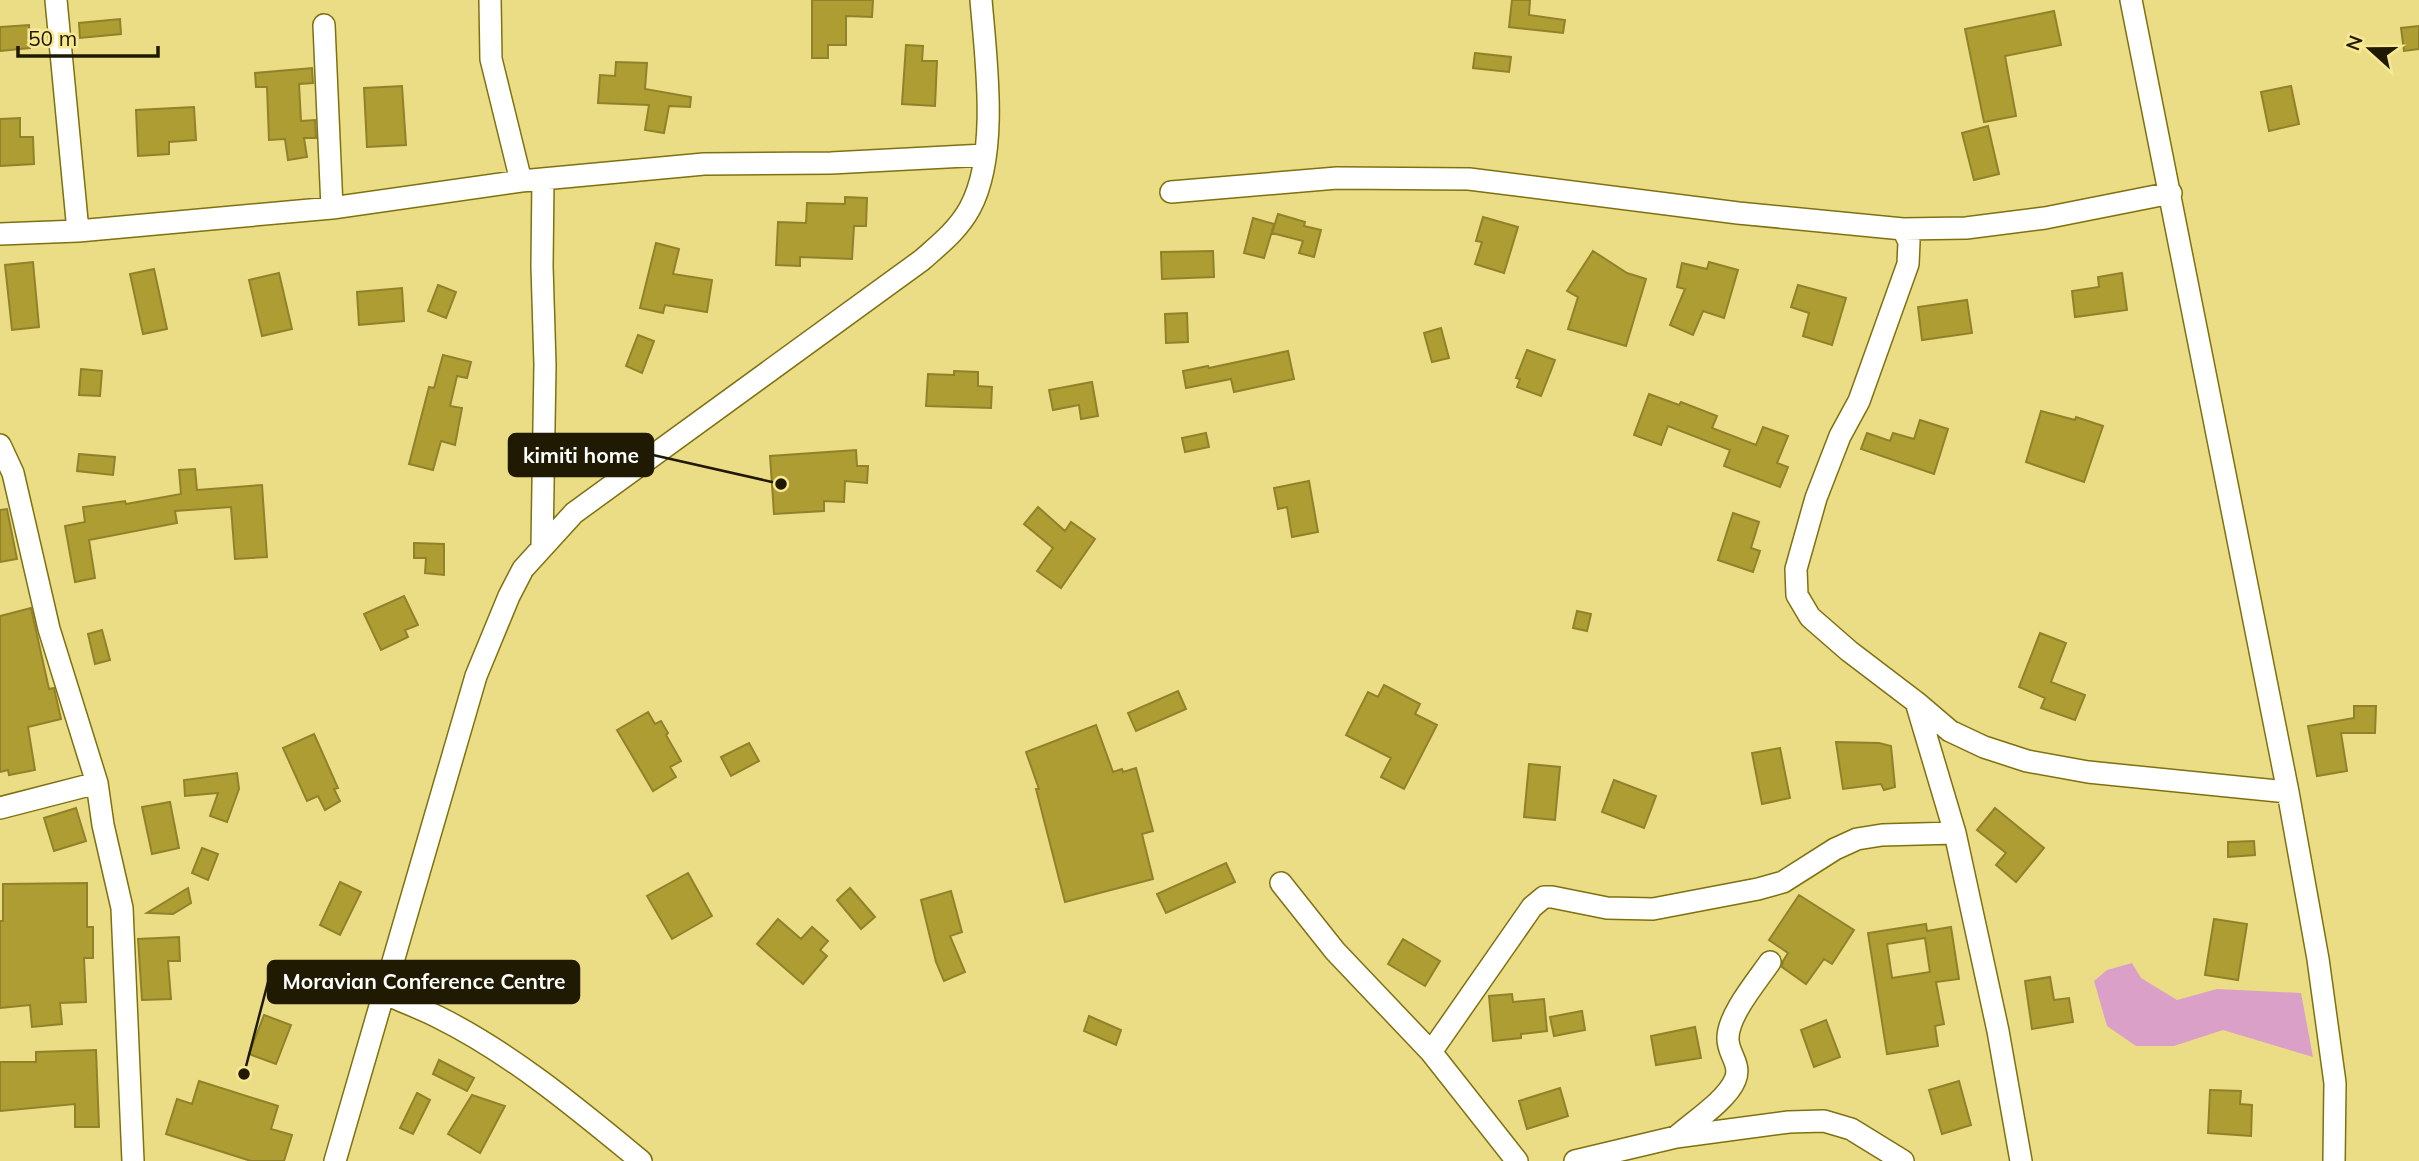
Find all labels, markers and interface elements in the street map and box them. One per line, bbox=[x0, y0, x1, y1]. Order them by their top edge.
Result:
scale bar bbox=[18, 14, 158, 58]
north arrow bbox=[2335, 14, 2405, 84]
text: 50 m bbox=[28, 25, 77, 51]
text: N bbox=[2340, 32, 2368, 54]
callout: kimiti home bbox=[509, 434, 653, 476]
text: kimiti home bbox=[523, 442, 639, 468]
callout: Moravian Conference Centre bbox=[268, 961, 579, 1003]
text: Moravian Conference Centre bbox=[282, 968, 566, 994]

